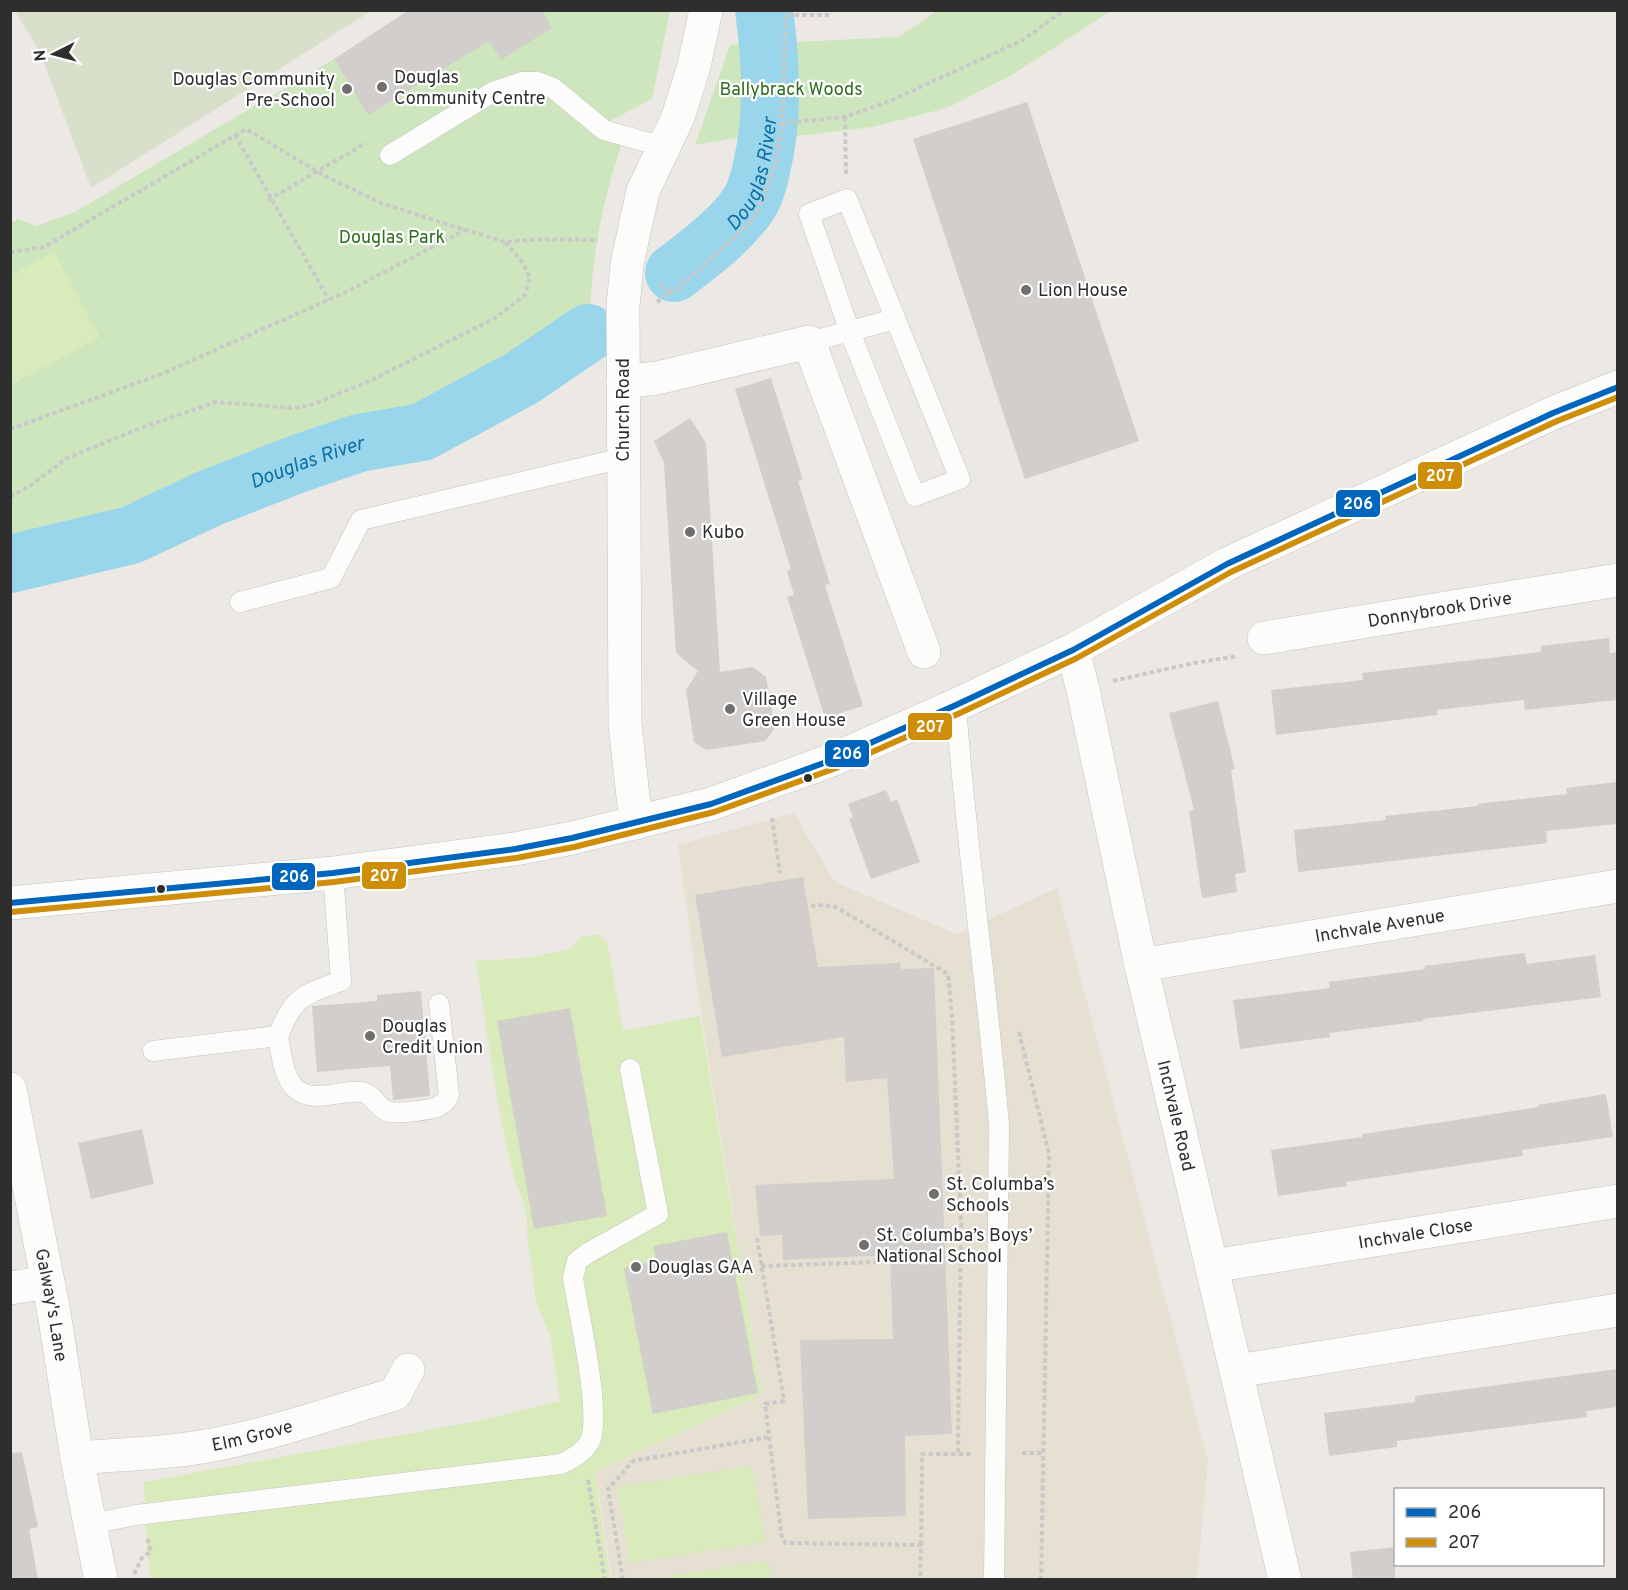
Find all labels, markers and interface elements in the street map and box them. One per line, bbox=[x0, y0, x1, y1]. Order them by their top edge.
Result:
north arrow bbox=[24, 24, 84, 84]
text: N bbox=[31, 49, 52, 62]
place label: Douglas Community Centre bbox=[394, 67, 545, 111]
place label: Douglas Community Pre-School bbox=[172, 69, 335, 113]
park label: Ballybrack Woods bbox=[719, 79, 863, 102]
marker: Douglas Community Centre bbox=[375, 80, 389, 94]
marker: Douglas Community Pre-School bbox=[340, 82, 354, 96]
water label: Douglas River bbox=[721, 115, 784, 237]
park label: Douglas Park bbox=[339, 227, 445, 250]
place label: Lion House bbox=[1038, 280, 1128, 303]
marker: Lion House bbox=[1019, 283, 1033, 297]
street label: Church Road bbox=[613, 358, 636, 462]
water label: Douglas River bbox=[246, 431, 367, 496]
line badge: 207 bbox=[1417, 461, 1463, 490]
text: 207 bbox=[1426, 467, 1454, 487]
line badge: 206 bbox=[1335, 489, 1381, 518]
text: 206 bbox=[1343, 495, 1373, 515]
place label: Kubo bbox=[702, 522, 744, 545]
marker: Kubo bbox=[683, 525, 697, 539]
street label: Donnybrook Drive bbox=[1366, 588, 1514, 634]
place label: Village Green House bbox=[742, 689, 846, 733]
marker: Village Green House bbox=[723, 702, 737, 716]
line badge: 207 bbox=[907, 712, 953, 741]
text: 207 bbox=[916, 718, 944, 738]
line badge: 206 bbox=[824, 739, 870, 768]
text: 206 bbox=[832, 745, 862, 765]
unlabelled marker bbox=[802, 772, 814, 784]
line badge: 207 bbox=[361, 861, 407, 890]
line badge: 206 bbox=[271, 862, 316, 891]
text: 207 bbox=[370, 867, 398, 887]
text: 206 bbox=[279, 868, 309, 888]
unlabelled marker bbox=[155, 883, 167, 895]
street label: Inchvale Avenue bbox=[1313, 905, 1447, 949]
place label: Douglas Credit Union bbox=[382, 1016, 483, 1060]
marker: Douglas Credit Union bbox=[363, 1029, 377, 1043]
street label: Inchvale Road bbox=[1151, 1058, 1199, 1174]
place label: St. Columba’s Schools bbox=[946, 1174, 1055, 1218]
marker: St. Columba’s Schools bbox=[927, 1187, 941, 1201]
street label: Inchvale Close bbox=[1357, 1214, 1475, 1255]
place label: St. Columba’s Boys’ National School bbox=[876, 1225, 1033, 1269]
marker: St. Columba’s Boys’ National School bbox=[857, 1238, 871, 1252]
street label: Galway's Lane bbox=[29, 1247, 72, 1363]
place label: Douglas GAA bbox=[648, 1257, 754, 1280]
marker: Douglas GAA bbox=[629, 1260, 643, 1274]
street label: Elm Grove bbox=[210, 1416, 296, 1458]
legend bbox=[1394, 1488, 1604, 1566]
text: 206 bbox=[1448, 1502, 1481, 1525]
text: 207 bbox=[1448, 1532, 1479, 1555]

